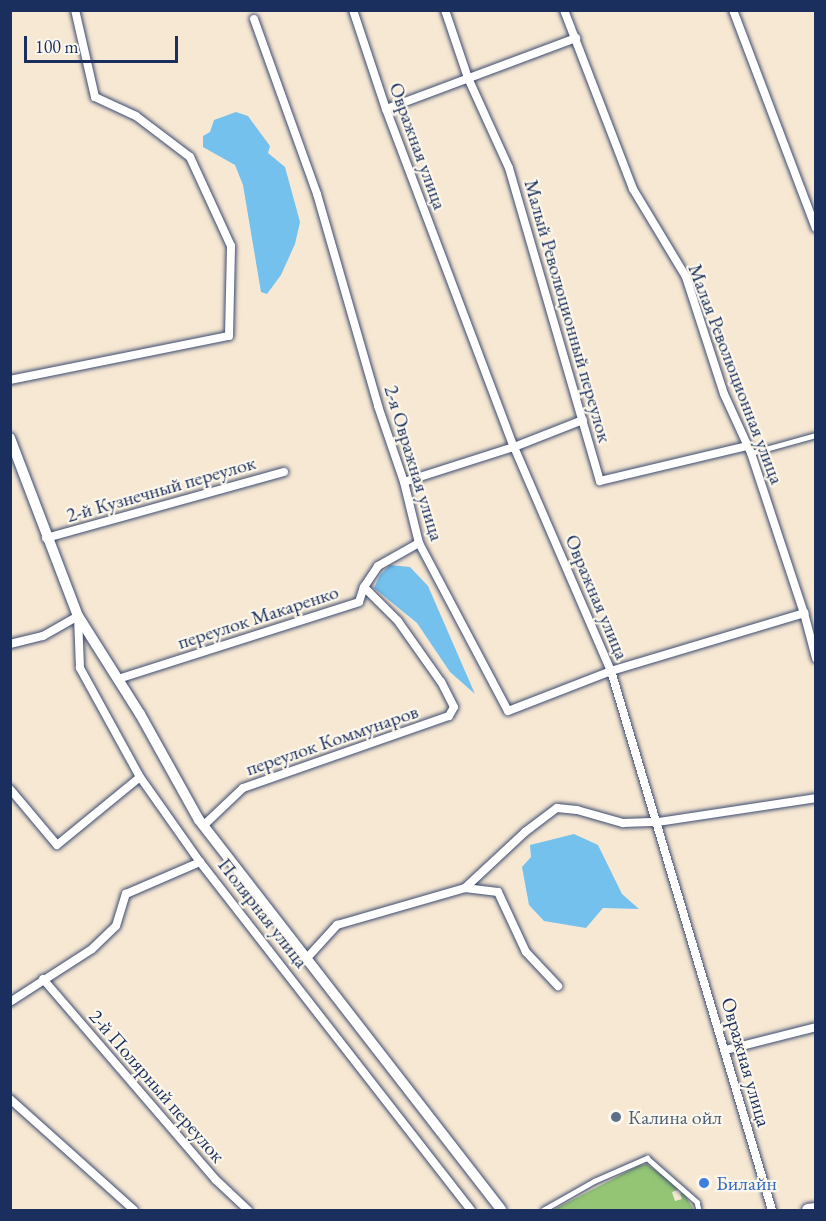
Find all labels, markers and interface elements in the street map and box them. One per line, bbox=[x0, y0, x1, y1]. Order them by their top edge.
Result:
scale bar bbox=[27, 24, 182, 62]
text: 100 m bbox=[35, 35, 79, 58]
street label: Овражная улица bbox=[384, 79, 452, 213]
street label: Малый Революционный переулок bbox=[519, 177, 617, 445]
street label: Малая Революционная улица bbox=[683, 261, 789, 487]
street label: 2-я Овражная улица bbox=[379, 382, 449, 544]
street label: 2-й Кузнечный переулок bbox=[64, 450, 258, 528]
street label: Овражная улица bbox=[560, 531, 634, 663]
street label: переулок Макаренко bbox=[174, 580, 342, 654]
street label: переулок Коммунаров bbox=[243, 699, 421, 781]
street label: Полярная улица bbox=[213, 853, 313, 973]
street label: Овражная улица bbox=[716, 995, 776, 1129]
street label: 2-й Полярный переулок bbox=[84, 1004, 230, 1168]
place label: Калина ойл bbox=[628, 1105, 722, 1129]
marker: Калина ойл bbox=[609, 1110, 623, 1124]
place label: Билайн bbox=[716, 1171, 777, 1195]
marker: Билайн bbox=[697, 1176, 711, 1190]

